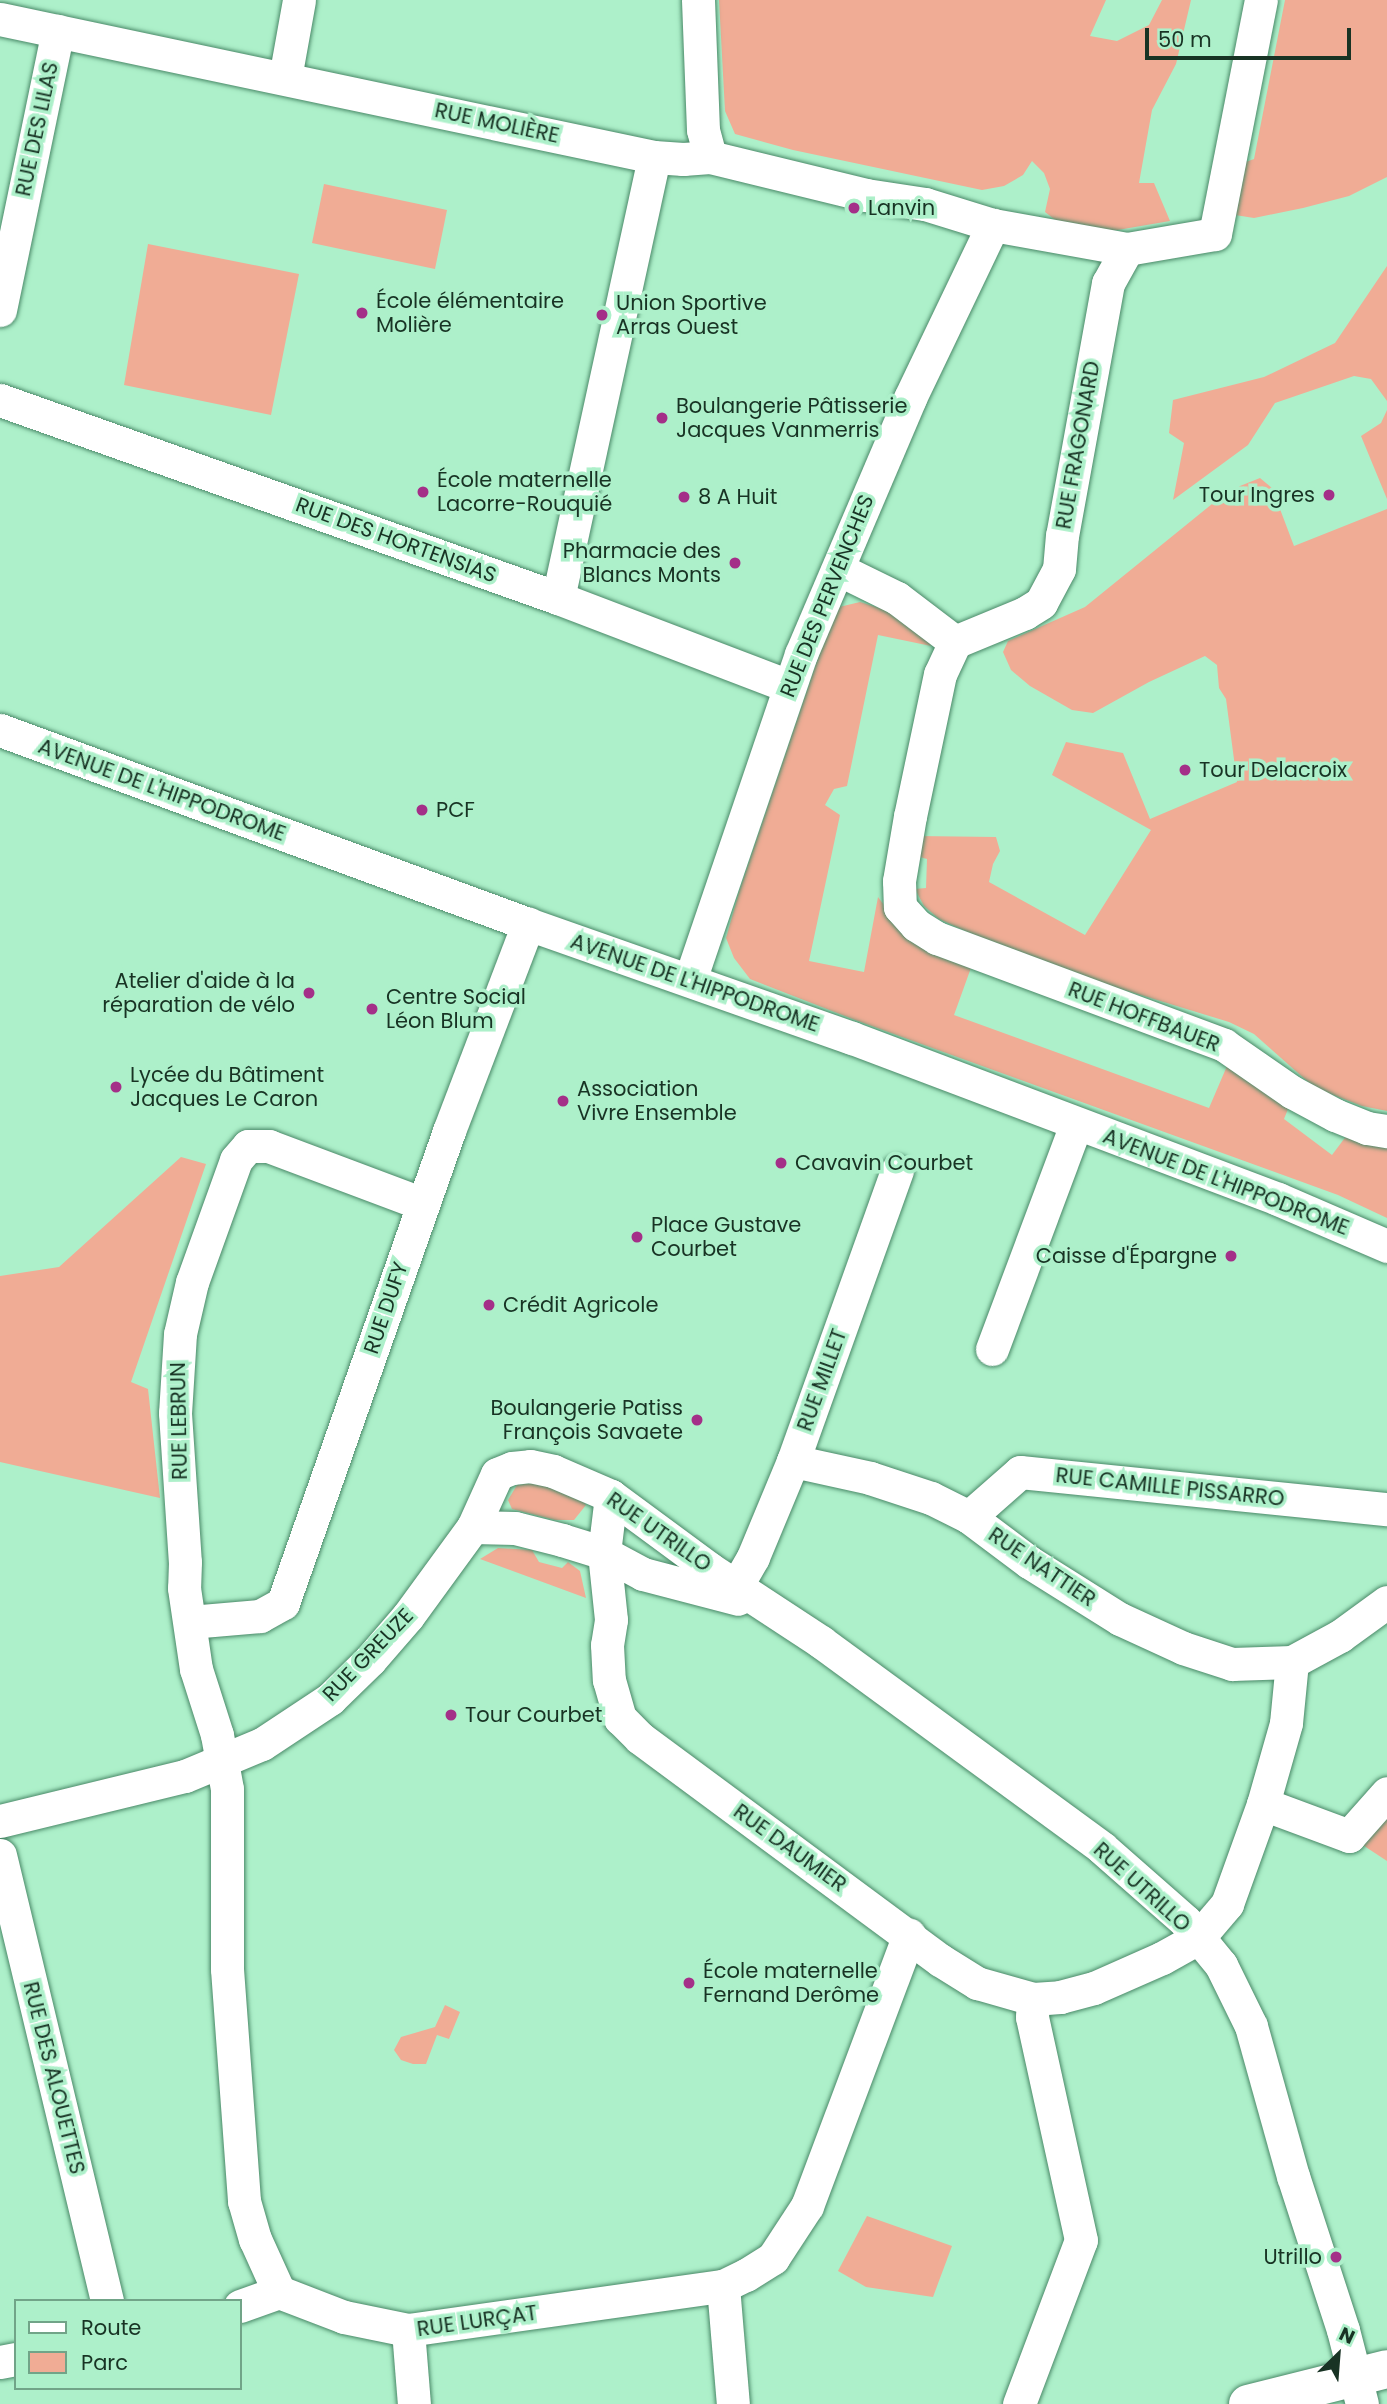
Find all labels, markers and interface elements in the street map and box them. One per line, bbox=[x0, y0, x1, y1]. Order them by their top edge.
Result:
scale bar bbox=[1149, 14, 1356, 58]
text: 50 m bbox=[1158, 25, 1212, 54]
street label: RUE DES LILAS bbox=[10, 60, 64, 198]
street label: RUE MOLIÈRE bbox=[433, 98, 561, 148]
place label: Lanvin bbox=[868, 195, 935, 221]
marker: Lanvin bbox=[846, 200, 862, 216]
place label: École élémentaire Molière bbox=[376, 288, 564, 338]
place label: Union Sportive Arras Ouest bbox=[616, 290, 767, 340]
marker: École élémentaire Molière bbox=[354, 305, 370, 321]
marker: Union Sportive Arras Ouest bbox=[594, 307, 610, 323]
street label: RUE FRAGONARD bbox=[1051, 359, 1105, 531]
place label: Boulangerie Pâtisserie Jacques Vanmerris bbox=[676, 393, 908, 443]
marker: Boulangerie Pâtisserie Jacques Vanmerris bbox=[654, 410, 670, 426]
place label: École maternelle Lacorre-Rouquié bbox=[437, 467, 612, 517]
place label: Tour Ingres bbox=[1199, 482, 1315, 508]
marker: École maternelle Lacorre-Rouquié bbox=[415, 484, 431, 500]
place label: 8 A Huit bbox=[698, 484, 777, 510]
marker: Tour Ingres bbox=[1321, 487, 1337, 503]
marker: 8 A Huit bbox=[676, 489, 692, 505]
street label: RUE DES PERVENCHES bbox=[775, 491, 879, 701]
street label: RUE DES HORTENSIAS bbox=[292, 492, 500, 588]
place label: Pharmacie des Blancs Monts bbox=[563, 538, 721, 588]
marker: Pharmacie des Blancs Monts bbox=[727, 555, 743, 571]
street label: AVENUE DE L'HIPPODROME bbox=[35, 733, 289, 847]
place label: Tour Delacroix bbox=[1199, 757, 1347, 783]
marker: Tour Delacroix bbox=[1177, 762, 1193, 778]
place label: PCF bbox=[436, 797, 475, 823]
marker: PCF bbox=[414, 802, 430, 818]
street label: AVENUE DE L'HIPPODROME bbox=[567, 929, 823, 1037]
place label: Atelier d'aide à la réparation de vélo bbox=[102, 968, 295, 1018]
street label: RUE HOFFBAUER bbox=[1065, 977, 1223, 1057]
place label: Centre Social Léon Blum bbox=[386, 984, 526, 1034]
marker: Atelier d'aide à la réparation de vélo bbox=[301, 985, 317, 1001]
marker: Centre Social Léon Blum bbox=[364, 1001, 380, 1017]
place label: Lycée du Bâtiment Jacques Le Caron bbox=[130, 1062, 324, 1112]
place label: Association Vivre Ensemble bbox=[577, 1076, 737, 1126]
marker: Lycée du Bâtiment Jacques Le Caron bbox=[108, 1079, 124, 1095]
marker: Association Vivre Ensemble bbox=[555, 1093, 571, 1109]
street label: AVENUE DE L'HIPPODROME bbox=[1099, 1123, 1353, 1241]
place label: Cavavin Courbet bbox=[795, 1150, 973, 1176]
marker: Cavavin Courbet bbox=[773, 1155, 789, 1171]
place label: Place Gustave Courbet bbox=[651, 1212, 801, 1262]
marker: Place Gustave Courbet bbox=[629, 1229, 645, 1245]
place label: Caisse d'Épargne bbox=[1036, 1243, 1217, 1269]
marker: Caisse d'Épargne bbox=[1223, 1248, 1239, 1264]
street label: RUE DUFY bbox=[359, 1259, 413, 1357]
place label: Crédit Agricole bbox=[503, 1292, 658, 1318]
marker: Crédit Agricole bbox=[481, 1297, 497, 1313]
street label: RUE MILLET bbox=[792, 1325, 852, 1435]
street label: RUE LEBRUN bbox=[165, 1362, 193, 1480]
place label: Boulangerie Patiss François Savaete bbox=[491, 1395, 683, 1445]
marker: Boulangerie Patiss François Savaete bbox=[689, 1412, 705, 1428]
street label: RUE CAMILLE PISSARRO bbox=[1054, 1462, 1286, 1512]
street label: RUE UTRILLO bbox=[602, 1487, 716, 1577]
street label: RUE NATTIER bbox=[984, 1522, 1100, 1612]
street label: RUE GREUZE bbox=[317, 1603, 419, 1707]
place label: Tour Courbet bbox=[465, 1702, 602, 1728]
marker: Tour Courbet bbox=[443, 1707, 459, 1723]
street label: RUE DAUMIER bbox=[729, 1799, 851, 1897]
street label: RUE UTRILLO bbox=[1088, 1837, 1196, 1937]
place label: École maternelle Fernand Derôme bbox=[703, 1958, 879, 2008]
marker: École maternelle Fernand Derôme bbox=[681, 1975, 697, 1991]
street label: RUE DES ALOUETTES bbox=[18, 1979, 90, 2177]
place label: Utrillo bbox=[1263, 2244, 1322, 2270]
marker: Utrillo bbox=[1328, 2249, 1344, 2265]
legend bbox=[14, 2299, 242, 2390]
street label: RUE LURÇAT bbox=[415, 2300, 539, 2342]
text: Route bbox=[81, 2313, 141, 2342]
north arrow bbox=[1303, 2320, 1373, 2390]
text: N bbox=[1335, 2320, 1359, 2351]
text: Parc bbox=[81, 2348, 128, 2377]

